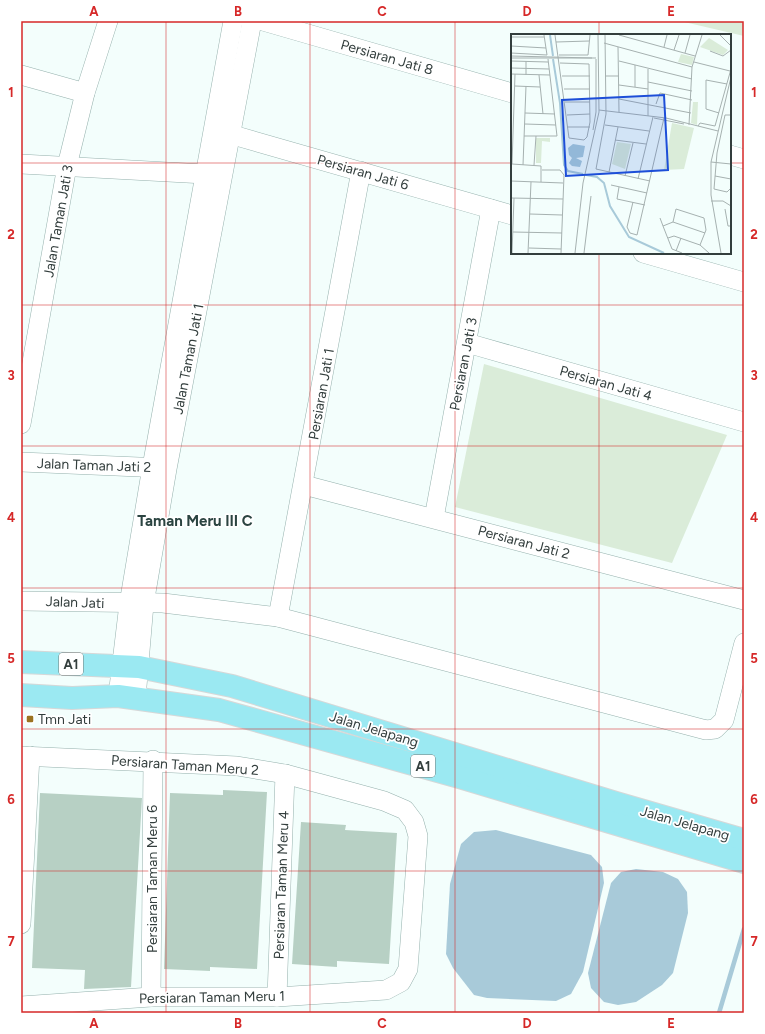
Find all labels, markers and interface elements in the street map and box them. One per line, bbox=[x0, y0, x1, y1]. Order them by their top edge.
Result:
text: A bbox=[89, 4, 99, 19]
text: B bbox=[234, 4, 242, 19]
text: C bbox=[377, 4, 387, 19]
text: D bbox=[522, 4, 532, 19]
text: E bbox=[667, 4, 675, 19]
inset map bbox=[511, 34, 731, 254]
street label: Persiaran Jati 8 bbox=[339, 36, 435, 79]
text: 1 bbox=[8, 85, 14, 100]
text: 1 bbox=[751, 85, 757, 100]
street label: Persiaran Jati 6 bbox=[315, 151, 411, 194]
street label: Jalan Taman Jati 3 bbox=[40, 163, 77, 279]
text: 2 bbox=[7, 227, 15, 242]
text: 2 bbox=[750, 227, 758, 242]
street label: Jalan Taman Jati 1 bbox=[169, 302, 208, 416]
street label: Persiaran Jati 3 bbox=[446, 316, 481, 412]
street label: Persiaran Jati 1 bbox=[305, 347, 338, 441]
street label: Persiaran Jati 4 bbox=[558, 362, 654, 405]
text: 3 bbox=[7, 368, 15, 383]
text: 3 bbox=[750, 368, 758, 383]
street label: Jalan Taman Jati 2 bbox=[37, 455, 151, 476]
text: 4 bbox=[7, 510, 15, 525]
text: 4 bbox=[750, 510, 758, 525]
district label: Taman Meru III C bbox=[137, 512, 253, 530]
street label: Persiaran Jati 2 bbox=[476, 522, 572, 563]
street label: Jalan Jati bbox=[45, 593, 105, 612]
text: 5 bbox=[7, 651, 15, 666]
text: 5 bbox=[750, 651, 758, 666]
road number: A1 bbox=[59, 653, 83, 675]
street label: Jalan Jelapang bbox=[327, 708, 421, 751]
place label: Tmn Jati bbox=[38, 711, 91, 728]
marker: Tmn Jati bbox=[25, 714, 35, 724]
street label: Persiaran Taman Meru 2 bbox=[111, 752, 259, 779]
road number: A1 bbox=[411, 755, 435, 777]
text: 6 bbox=[7, 792, 15, 807]
text: 6 bbox=[750, 792, 758, 807]
street label: Jalan Jelapang bbox=[638, 803, 732, 844]
street label: Persiaran Taman Meru 6 bbox=[144, 805, 161, 953]
street label: Persiaran Taman Meru 4 bbox=[270, 810, 293, 960]
text: 7 bbox=[7, 934, 15, 949]
text: 7 bbox=[750, 934, 758, 949]
street label: Persiaran Taman Meru 1 bbox=[139, 988, 285, 1007]
text: A bbox=[89, 1016, 99, 1031]
text: B bbox=[234, 1016, 242, 1031]
text: C bbox=[377, 1016, 387, 1031]
text: D bbox=[522, 1016, 532, 1031]
text: E bbox=[667, 1016, 675, 1031]

